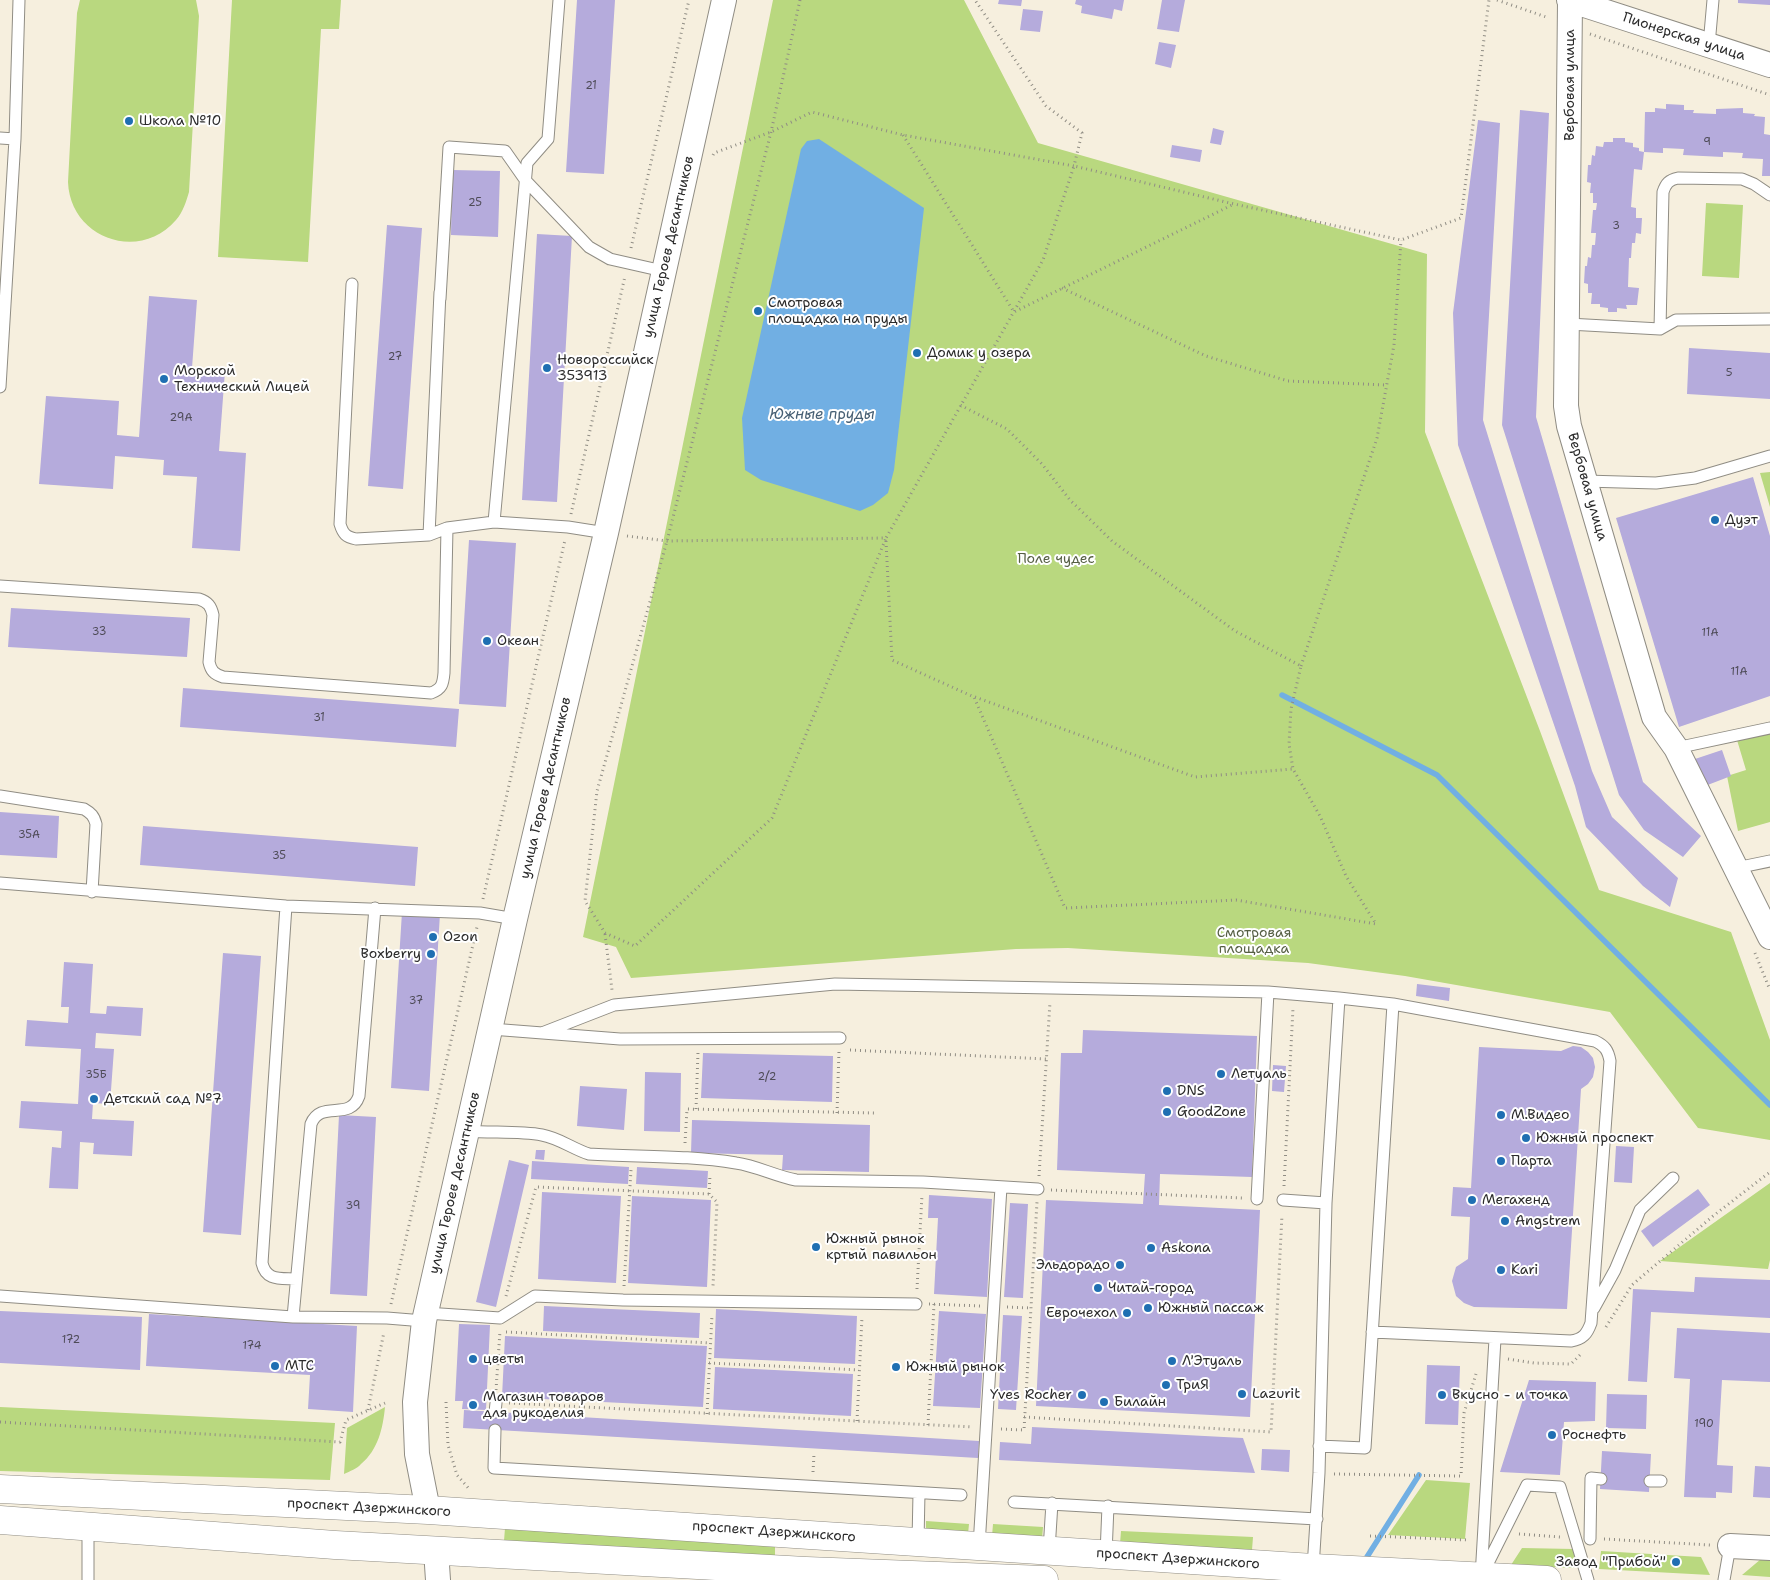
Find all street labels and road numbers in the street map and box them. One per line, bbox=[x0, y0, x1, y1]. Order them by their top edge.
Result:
street label: Пионерская улица bbox=[1621, 9, 1747, 65]
street label: Вербовая улица bbox=[1562, 29, 1578, 141]
street label: улица Героев Десантников bbox=[640, 155, 698, 339]
street label: Вербовая улица bbox=[1564, 431, 1610, 543]
street label: улица Героев Десантников bbox=[517, 696, 575, 880]
street label: улица Героев Десантников bbox=[426, 1091, 484, 1275]
street label: проспект Дзержинского bbox=[287, 1495, 451, 1521]
street label: проспект Дзержинского bbox=[692, 1518, 856, 1546]
street label: проспект Дзержинского bbox=[1096, 1545, 1260, 1573]

